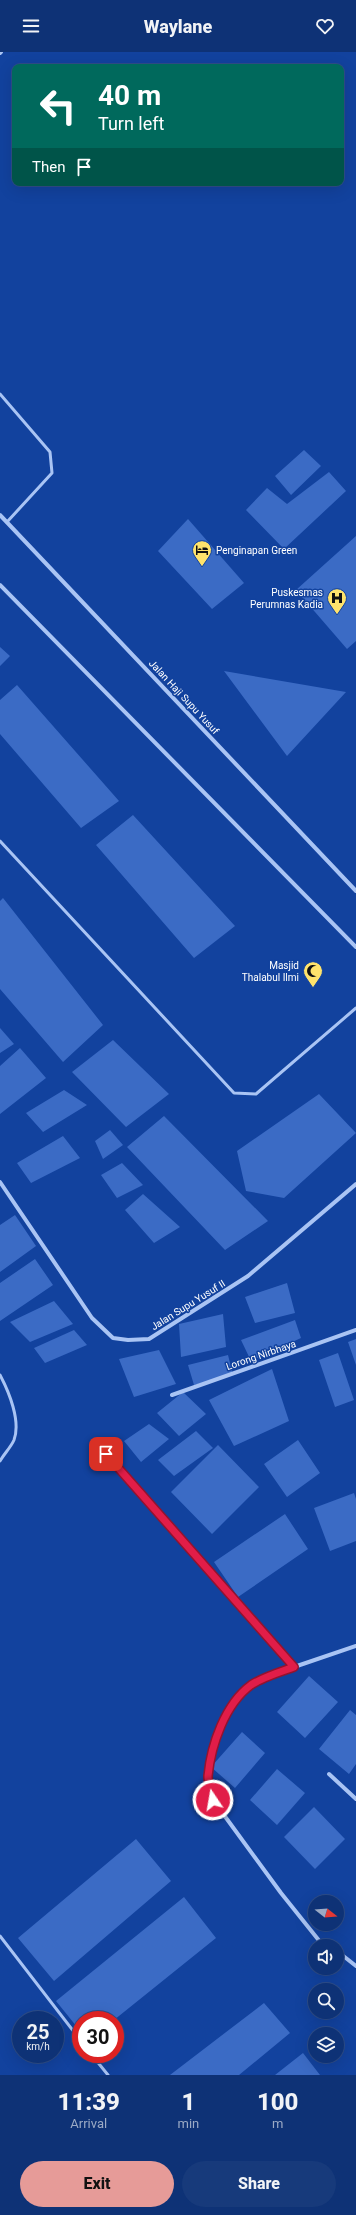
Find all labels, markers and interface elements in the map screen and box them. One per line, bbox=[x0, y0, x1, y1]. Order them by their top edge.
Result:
icon: menu bbox=[20, 15, 42, 37]
icon: heart bbox=[314, 15, 336, 37]
text: Waylane bbox=[144, 16, 212, 37]
text: 40 m bbox=[98, 79, 161, 112]
icon: left bbox=[32, 80, 84, 132]
text: Turn left bbox=[98, 113, 164, 134]
icon: arrive bbox=[73, 156, 95, 178]
text: Then bbox=[32, 158, 65, 176]
hotel icon: Penginapan Green bbox=[191, 539, 213, 567]
place label: Penginapan Green bbox=[216, 545, 297, 556]
place label: Puskesmas Perumnas Kadia bbox=[250, 587, 323, 610]
hospital icon: Puskesmas Perumnas Kadia bbox=[326, 587, 348, 615]
street label: Jalan Haji Supu Yusuf bbox=[147, 658, 222, 737]
place label: Masjid Thalabul Ilmi bbox=[242, 960, 299, 983]
mosque icon: Masjid Thalabul Ilmi bbox=[302, 960, 324, 988]
street label: Jalan Supu Yusuf II bbox=[149, 1278, 227, 1332]
street label: Lorong Nirbhaya bbox=[225, 1338, 297, 1372]
pin bbox=[89, 1437, 123, 1471]
icon: arrive bbox=[95, 1443, 117, 1465]
position arrow bbox=[192, 1779, 234, 1821]
north arrow bbox=[308, 1895, 344, 1931]
map controls bbox=[308, 1895, 344, 2063]
button: sound bbox=[308, 1939, 344, 1975]
button: search bbox=[308, 1983, 344, 2019]
speed limit sign: 30 bbox=[72, 2011, 124, 2063]
text: 25 bbox=[27, 2020, 49, 2044]
button: layers bbox=[308, 2027, 344, 2063]
text: km/h bbox=[26, 2041, 50, 2052]
text: 11:39 bbox=[58, 2088, 120, 2116]
text: 1 bbox=[181, 2088, 195, 2116]
text: 100 bbox=[257, 2088, 298, 2116]
text: Arrival bbox=[70, 2116, 107, 2131]
text: min bbox=[178, 2116, 199, 2131]
text: m bbox=[272, 2116, 283, 2131]
button: Exit bbox=[20, 2161, 174, 2207]
button: Share bbox=[182, 2161, 336, 2207]

